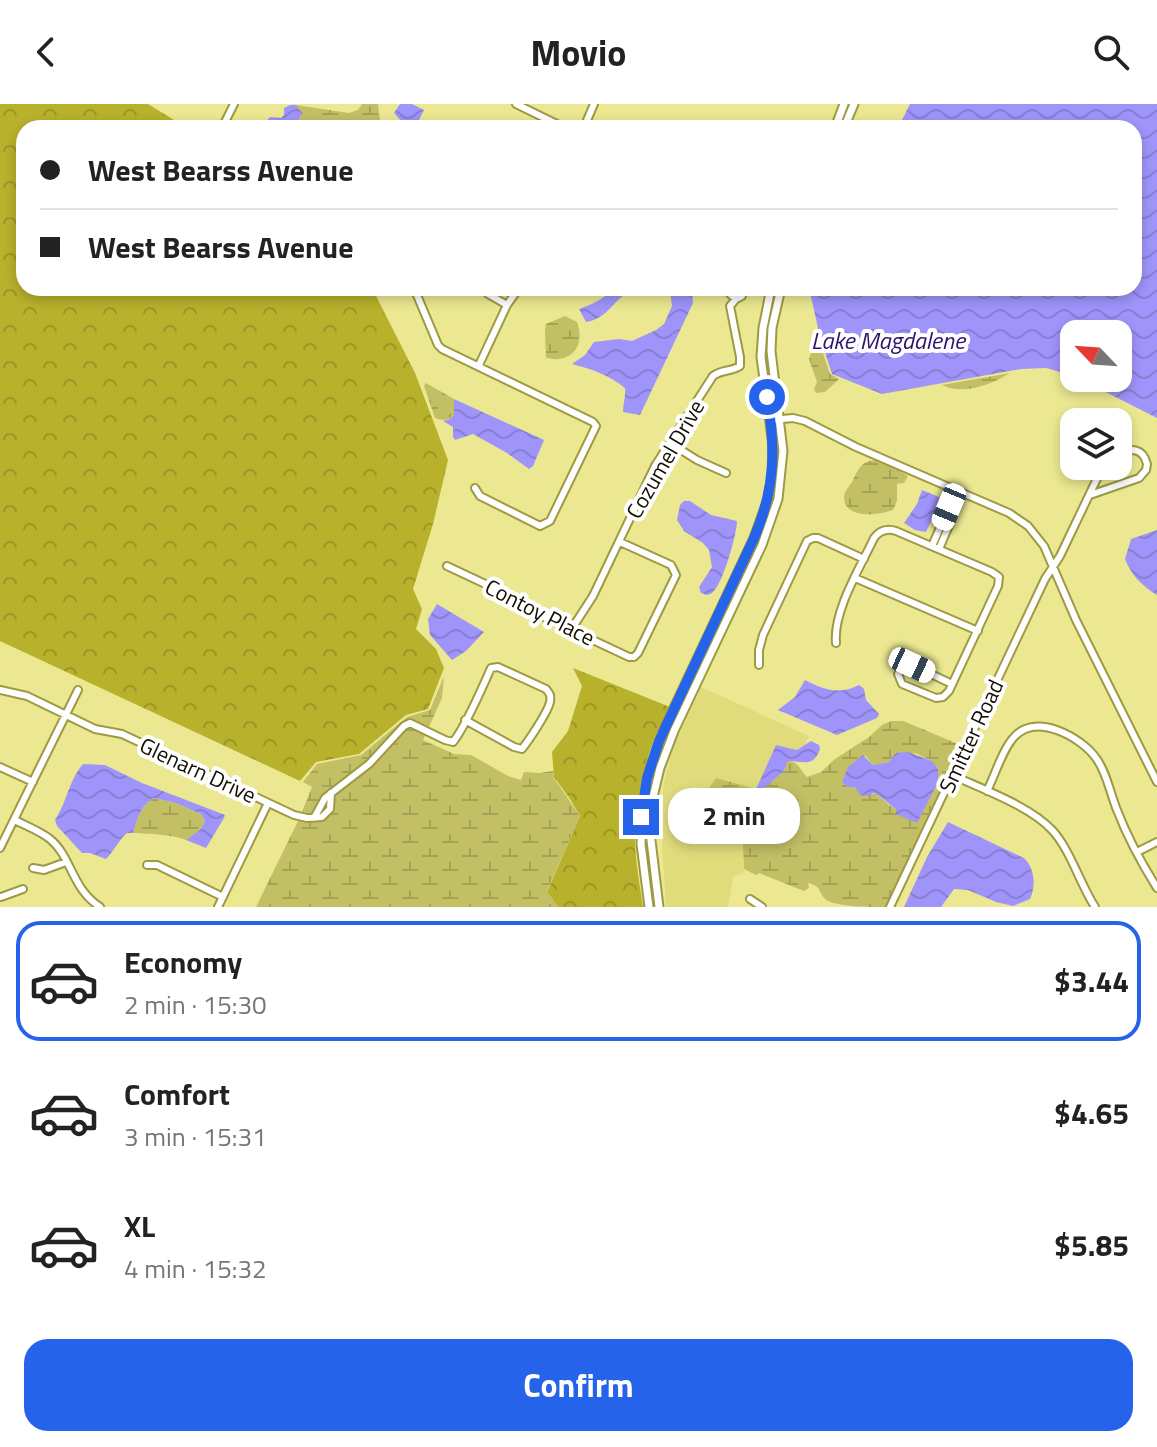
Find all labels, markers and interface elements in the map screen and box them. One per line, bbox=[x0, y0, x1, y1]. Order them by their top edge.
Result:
text: Movio bbox=[531, 25, 626, 80]
icon: back bbox=[24, 30, 68, 74]
icon: search bbox=[1089, 30, 1133, 74]
text: West Bearss Avenue bbox=[88, 147, 353, 193]
text: West Bearss Avenue bbox=[88, 224, 353, 270]
north arrow bbox=[1060, 320, 1132, 392]
map controls bbox=[1060, 320, 1132, 480]
water label: Lake Magdalene bbox=[811, 322, 967, 358]
route start bbox=[749, 379, 785, 415]
street label: Cozumel Drive bbox=[617, 393, 713, 525]
button: layers bbox=[1060, 408, 1132, 480]
car bbox=[929, 480, 969, 534]
street label: Contoy Place bbox=[479, 570, 601, 654]
car bbox=[885, 644, 939, 686]
street label: Smitter Road bbox=[930, 674, 1012, 798]
street label: Glenarn Drive bbox=[134, 728, 262, 812]
callout: 2 min bbox=[669, 789, 801, 845]
text: 2 min bbox=[702, 796, 766, 835]
route end bbox=[623, 799, 659, 835]
text: Economy bbox=[124, 939, 242, 985]
icon: car bbox=[28, 945, 100, 1017]
text: $3.44 bbox=[1054, 958, 1129, 1004]
text: 2 min · 15:30 bbox=[124, 985, 267, 1024]
text: Comfort bbox=[124, 1071, 230, 1117]
icon: car bbox=[28, 1077, 100, 1149]
text: $4.65 bbox=[1054, 1090, 1129, 1136]
text: 3 min · 15:31 bbox=[124, 1117, 267, 1156]
text: XL bbox=[124, 1203, 155, 1249]
icon: car bbox=[28, 1209, 100, 1281]
text: $5.85 bbox=[1054, 1222, 1129, 1268]
text: 4 min · 15:32 bbox=[124, 1249, 267, 1288]
button: Confirm bbox=[24, 1339, 1133, 1431]

